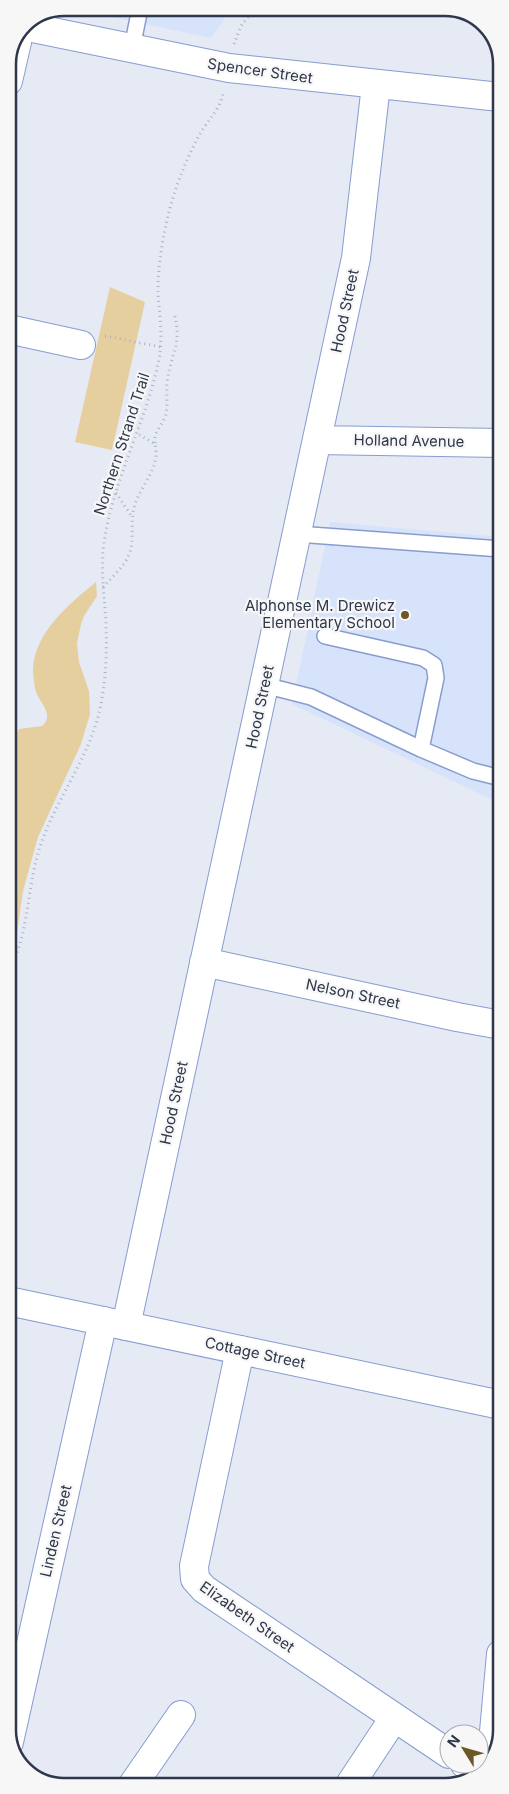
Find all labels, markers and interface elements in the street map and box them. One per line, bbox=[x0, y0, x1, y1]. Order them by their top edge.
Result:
street label: Spencer Street bbox=[206, 54, 314, 87]
street label: Hood Street bbox=[326, 267, 363, 354]
street label: Northern Strand Trail bbox=[90, 370, 154, 517]
street label: Holland Avenue bbox=[353, 430, 465, 451]
place label: Alphonse M. Drewicz Elementary School bbox=[245, 596, 395, 632]
marker: Alphonse M. Drewicz Elementary School bbox=[399, 609, 411, 621]
street label: Hood Street bbox=[241, 663, 278, 750]
street label: Nelson Street bbox=[304, 974, 402, 1013]
street label: Hood Street bbox=[155, 1059, 192, 1146]
street label: Cottage Street bbox=[203, 1333, 307, 1372]
street label: Linden Street bbox=[36, 1483, 75, 1579]
street label: Elizabeth Street bbox=[196, 1577, 298, 1656]
north arrow bbox=[439, 1724, 489, 1774]
text: N bbox=[443, 1731, 463, 1750]

